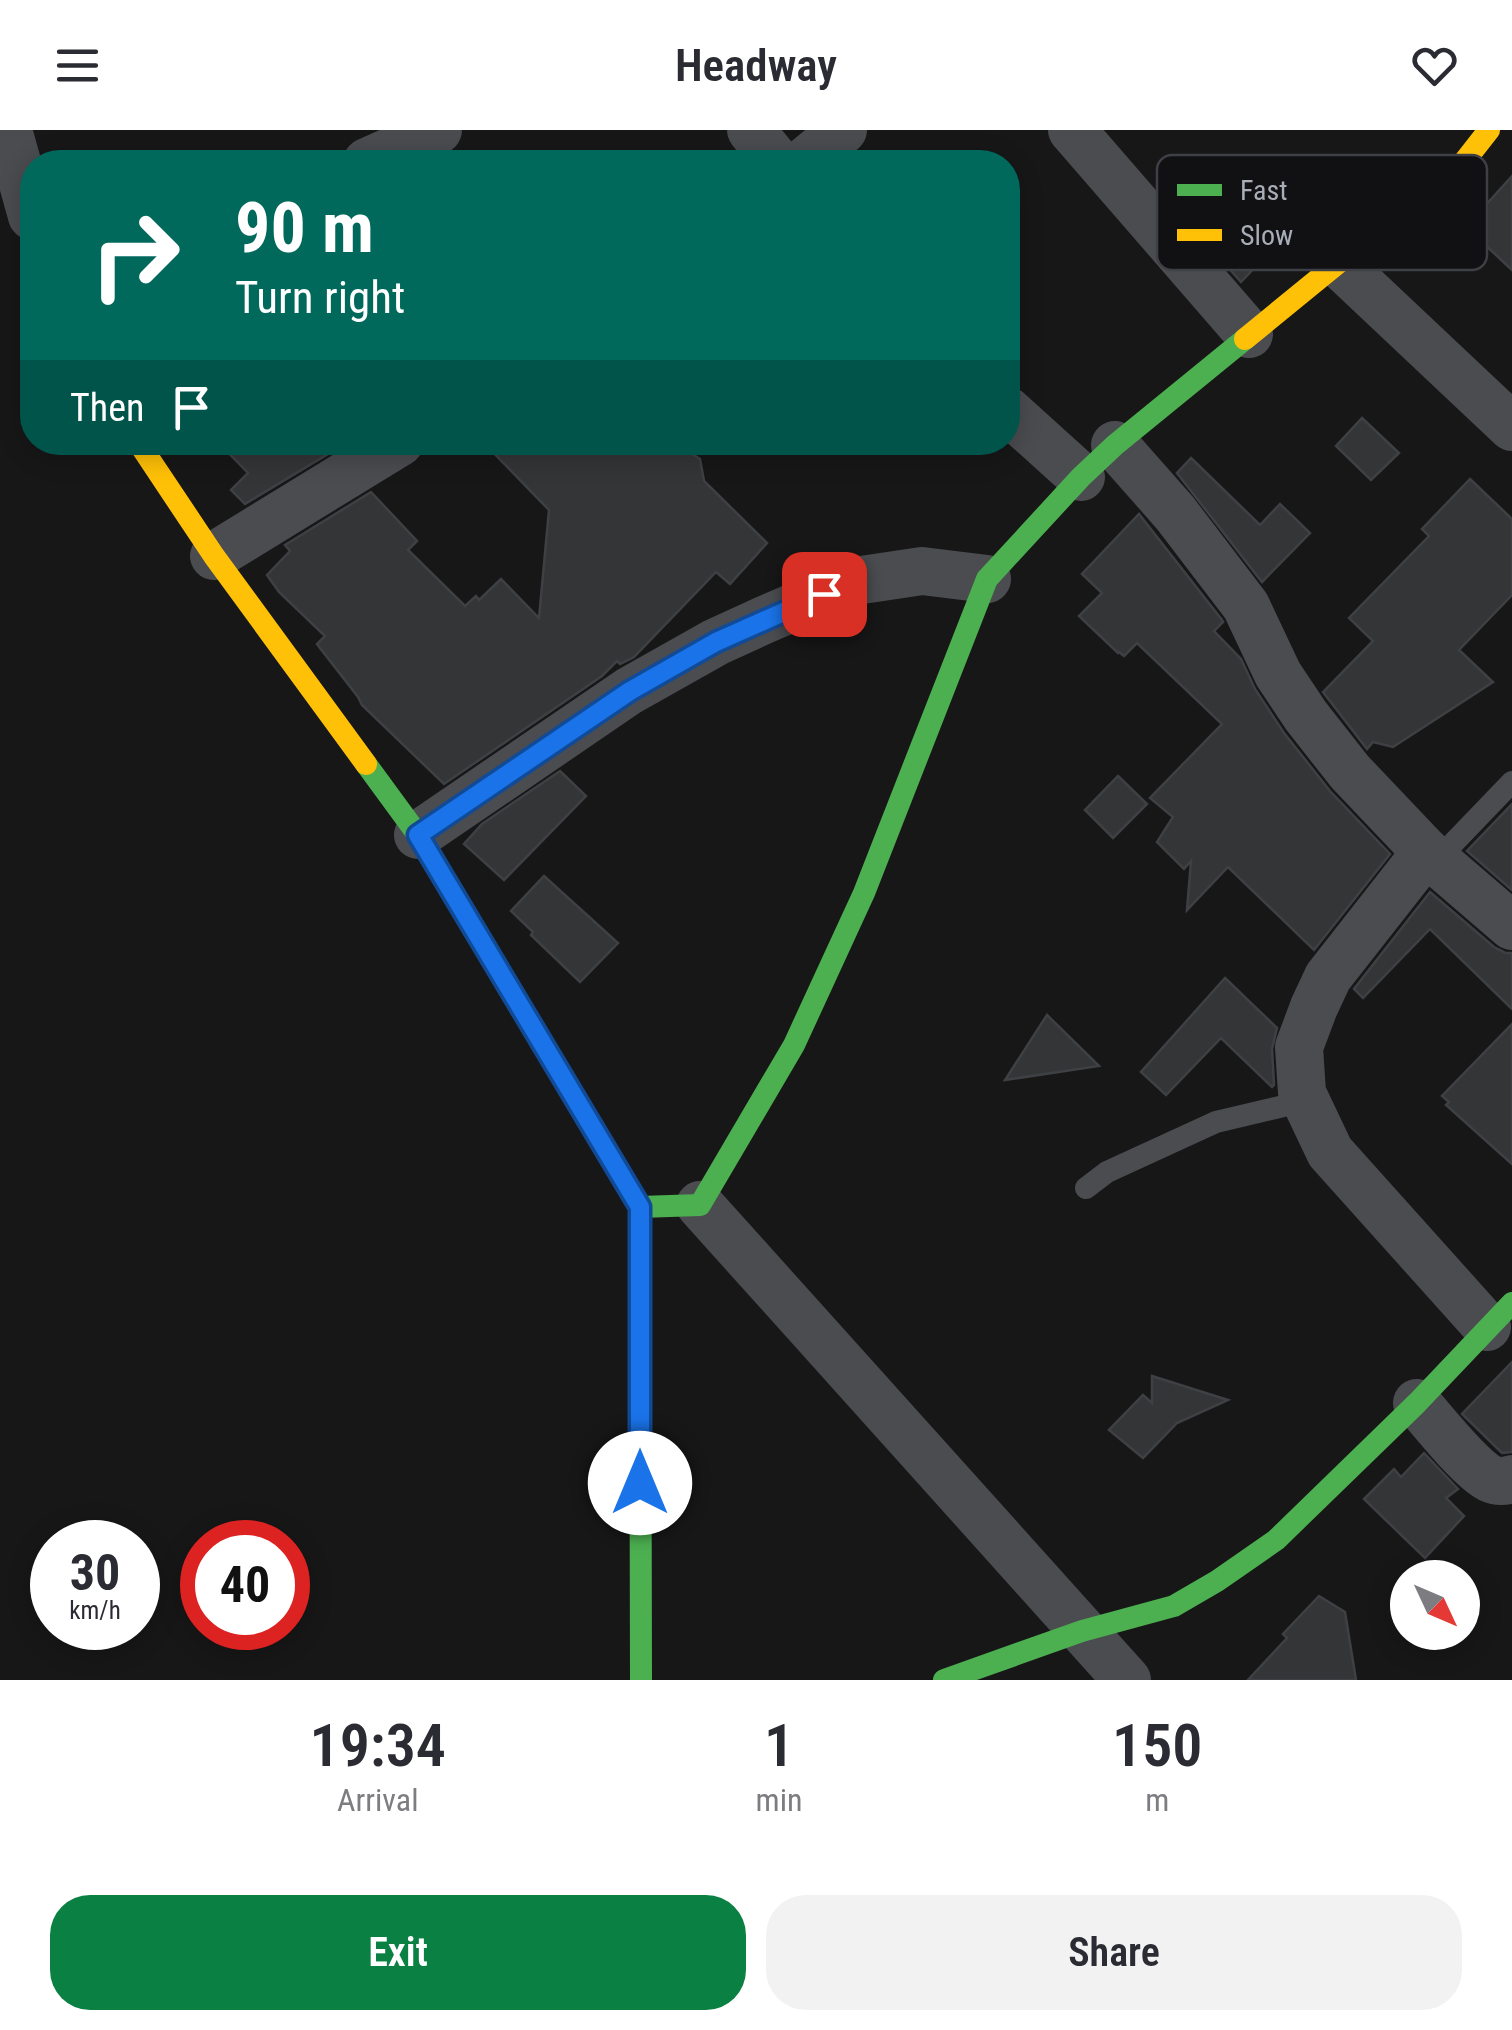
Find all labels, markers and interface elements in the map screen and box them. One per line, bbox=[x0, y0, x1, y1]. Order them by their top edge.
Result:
icon: menu bbox=[50, 38, 105, 93]
icon: heart bbox=[1407, 38, 1462, 93]
text: Headway bbox=[675, 39, 837, 92]
legend bbox=[1157, 155, 1487, 270]
text: Fast bbox=[1240, 174, 1287, 207]
text: 90 m bbox=[235, 187, 374, 269]
icon: right bbox=[70, 190, 200, 320]
text: Slow bbox=[1240, 219, 1293, 252]
text: Turn right bbox=[235, 271, 405, 324]
icon: arrive bbox=[164, 380, 219, 435]
text: Then bbox=[70, 386, 144, 430]
pin bbox=[782, 552, 867, 637]
icon: arrive bbox=[797, 567, 852, 622]
position arrow bbox=[588, 1431, 692, 1535]
speed limit sign: 40 bbox=[180, 1520, 310, 1650]
text: 30 bbox=[70, 1544, 120, 1602]
north arrow bbox=[1390, 1560, 1480, 1650]
map controls bbox=[1390, 1560, 1480, 1650]
text: km/h bbox=[69, 1596, 121, 1625]
text: 19:34 bbox=[309, 1710, 446, 1781]
text: 1 bbox=[764, 1710, 794, 1781]
text: 150 bbox=[1112, 1710, 1202, 1781]
text: Arrival bbox=[337, 1781, 418, 1819]
text: min bbox=[756, 1781, 802, 1819]
text: m bbox=[1145, 1781, 1169, 1819]
button: Exit bbox=[50, 1895, 746, 2010]
button: Share bbox=[766, 1895, 1462, 2010]

